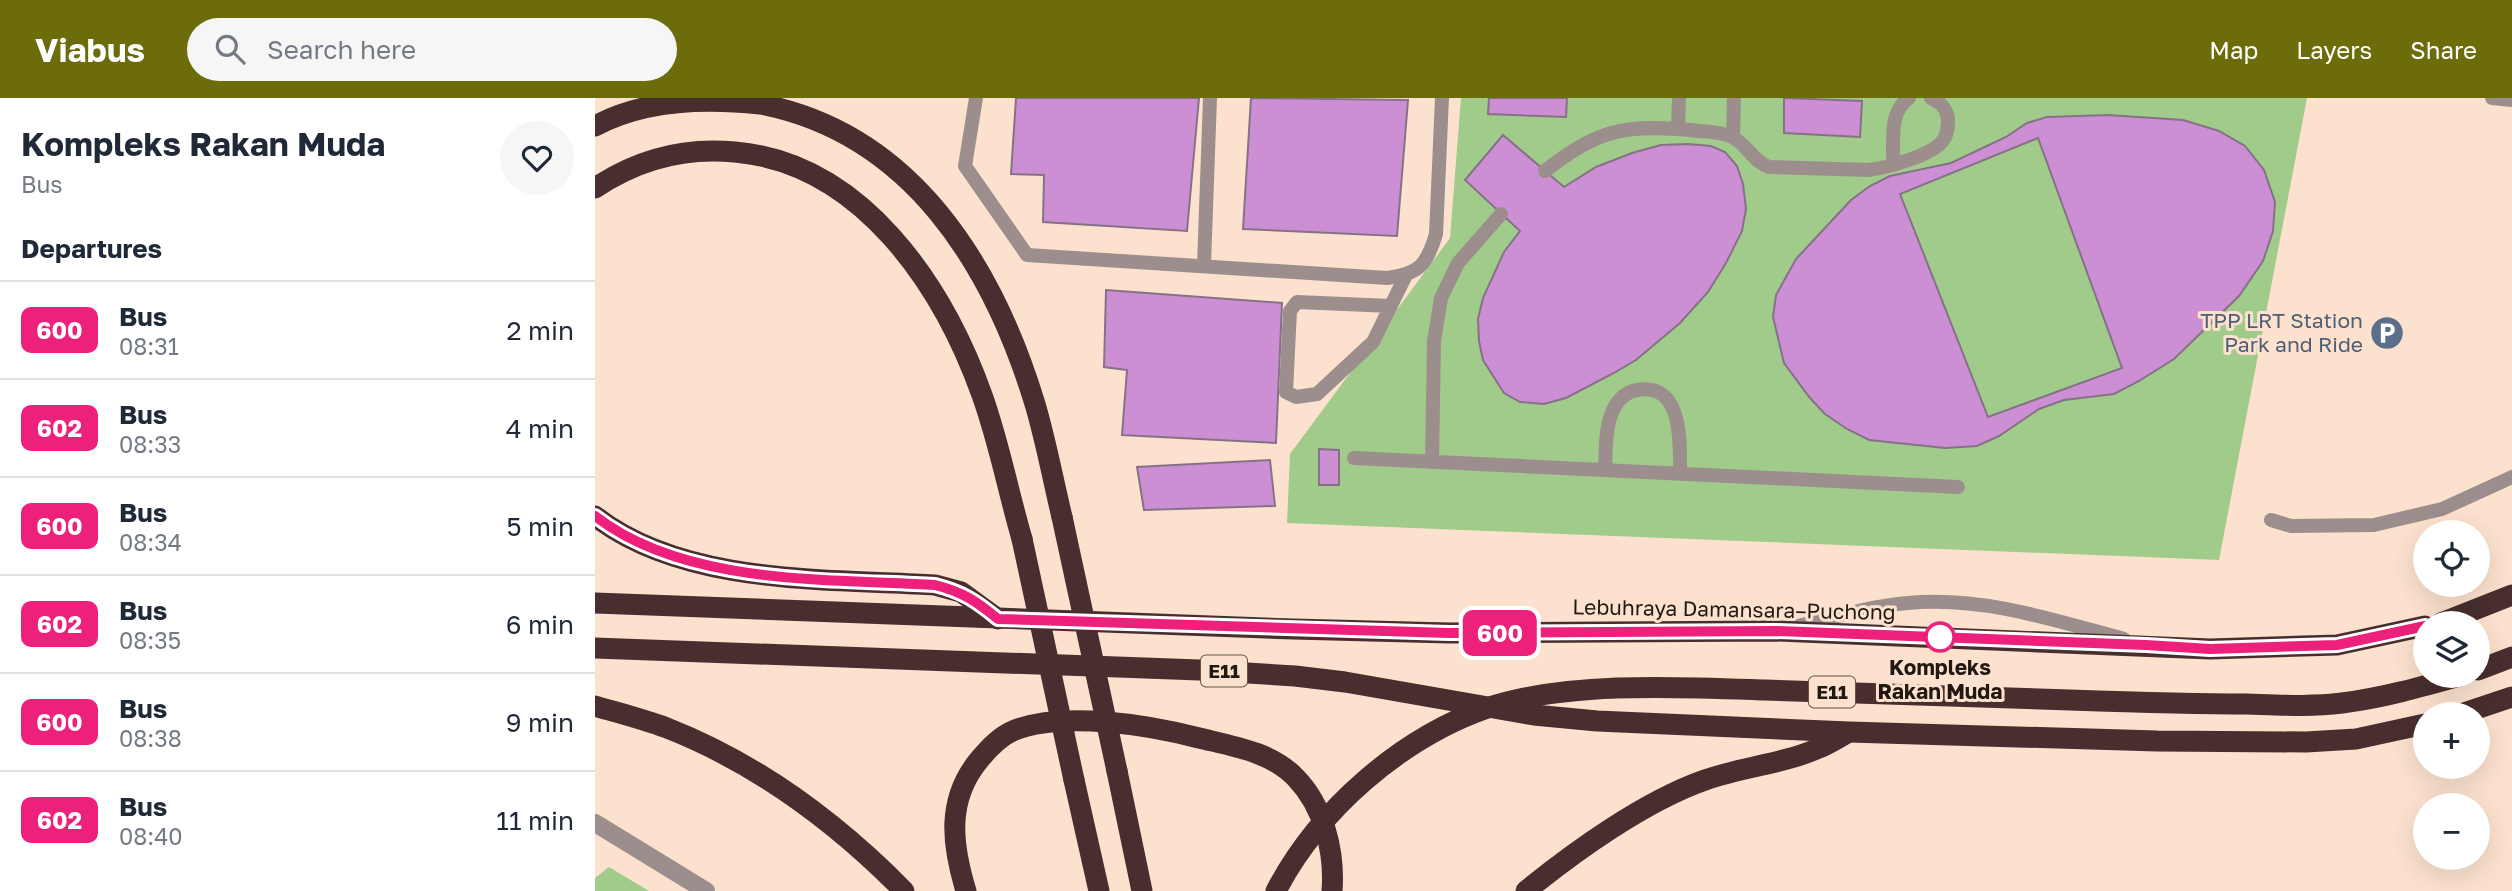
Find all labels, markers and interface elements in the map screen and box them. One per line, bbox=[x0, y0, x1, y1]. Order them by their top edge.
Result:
search box bbox=[187, 18, 677, 81]
text: Viabus bbox=[35, 30, 145, 69]
icon: search bbox=[211, 30, 249, 68]
text: Search here bbox=[267, 34, 416, 65]
text: Map bbox=[2209, 35, 2258, 64]
text: Layers bbox=[2296, 35, 2372, 64]
text: Share bbox=[2410, 35, 2477, 64]
button: heart bbox=[500, 121, 574, 195]
text: Kompleks Rakan Muda bbox=[21, 124, 386, 163]
text: Bus bbox=[21, 170, 63, 198]
text: Departures bbox=[21, 233, 162, 264]
text: Bus bbox=[119, 301, 167, 332]
place label: TPP LRT Station Park and Ride bbox=[2200, 307, 2363, 357]
parking icon: TPP LRT Station Park and Ride bbox=[2368, 314, 2406, 352]
text: 600 bbox=[36, 315, 83, 344]
text: 2 min bbox=[506, 315, 574, 346]
text: 08:31 bbox=[119, 332, 179, 360]
text: Bus bbox=[119, 399, 167, 430]
text: 602 bbox=[37, 413, 82, 442]
text: 4 min bbox=[506, 413, 574, 444]
text: 08:33 bbox=[119, 430, 181, 458]
text: Bus bbox=[119, 497, 167, 528]
text: 600 bbox=[36, 511, 83, 540]
text: 5 min bbox=[506, 511, 574, 542]
map controls bbox=[2413, 520, 2490, 870]
button: locate bbox=[2413, 520, 2490, 597]
text: 08:34 bbox=[119, 528, 182, 556]
street label: Lebuhraya Damansara–Puchong bbox=[1572, 593, 1896, 625]
text: Bus bbox=[119, 595, 167, 626]
text: 602 bbox=[37, 609, 82, 638]
text: 6 min bbox=[506, 609, 574, 640]
line badge: 600 bbox=[1460, 610, 1540, 656]
button: layers bbox=[2413, 611, 2490, 688]
text: 600 bbox=[1477, 618, 1523, 647]
marker: Kompleks Rakan Muda bbox=[1925, 622, 1955, 652]
text: 08:35 bbox=[119, 626, 181, 654]
place label: Kompleks Rakan Muda bbox=[1878, 654, 2002, 704]
road number: E11 bbox=[1201, 656, 1247, 686]
road number: E11 bbox=[1809, 677, 1855, 708]
text: Bus bbox=[119, 693, 167, 724]
button: + bbox=[2413, 702, 2490, 779]
text: 600 bbox=[36, 707, 83, 736]
text: 9 min bbox=[506, 707, 574, 738]
text: 08:38 bbox=[119, 724, 182, 752]
text: Bus bbox=[119, 791, 167, 822]
button: − bbox=[2413, 793, 2490, 870]
text: 602 bbox=[37, 805, 82, 834]
text: 11 min bbox=[496, 805, 574, 836]
text: 08:40 bbox=[119, 822, 182, 850]

